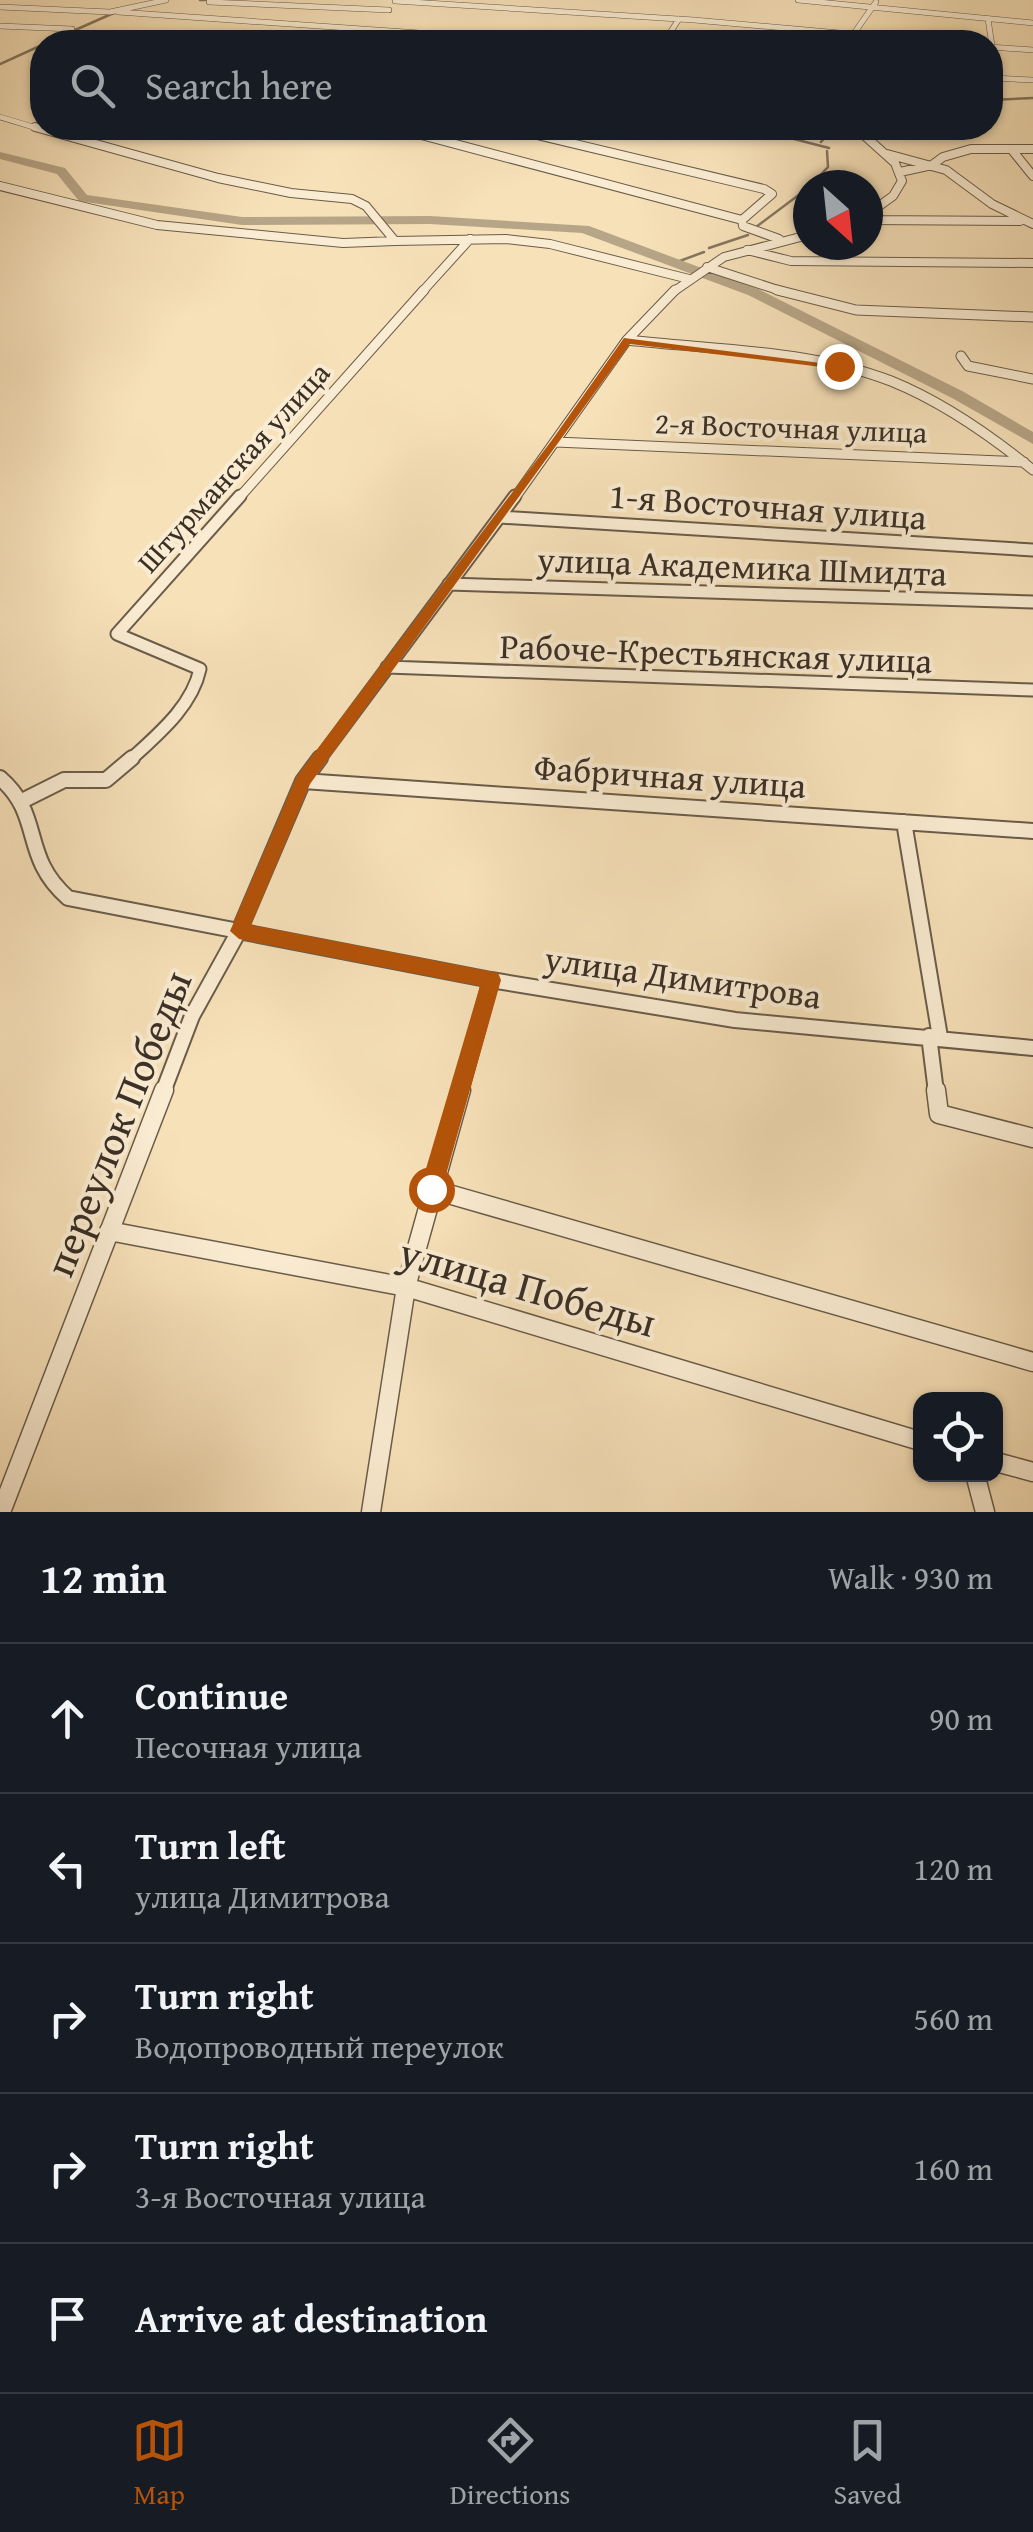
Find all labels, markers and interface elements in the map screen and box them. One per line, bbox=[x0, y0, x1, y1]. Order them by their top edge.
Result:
search box bbox=[30, 30, 1003, 140]
text: Search here bbox=[145, 57, 333, 113]
icon: search bbox=[65, 58, 120, 113]
north arrow bbox=[793, 170, 883, 260]
route end bbox=[817, 344, 863, 390]
street label: Штурманская улица bbox=[126, 351, 340, 582]
street label: 2-я Восточная улица bbox=[654, 400, 929, 454]
street label: 1-я Восточная улица bbox=[608, 469, 929, 543]
street label: улица Академика Шмидта bbox=[535, 533, 948, 599]
street label: Рабоче-Крестьянская улица bbox=[499, 620, 933, 686]
street label: Фабричная улица bbox=[532, 741, 808, 811]
street label: улица Димитрова bbox=[541, 932, 825, 1022]
street label: переулок Победы bbox=[28, 961, 206, 1285]
route start bbox=[409, 1167, 455, 1213]
street label: улица Победы bbox=[391, 1220, 664, 1352]
map controls bbox=[913, 1392, 1003, 1482]
button: locate bbox=[913, 1392, 1003, 1482]
text: 12 min bbox=[40, 1547, 167, 1608]
text: Walk · 930 m bbox=[828, 1554, 993, 1601]
text: Continue bbox=[135, 1667, 288, 1723]
icon: ahead bbox=[40, 1691, 95, 1746]
text: 90 m bbox=[929, 1695, 993, 1742]
text: Песочная улица bbox=[135, 1723, 362, 1770]
text: Turn left bbox=[135, 1817, 286, 1873]
icon: left bbox=[40, 1841, 95, 1896]
text: 120 m bbox=[914, 1845, 993, 1892]
text: улица Димитрова bbox=[135, 1873, 390, 1920]
text: Turn right bbox=[135, 1967, 314, 2023]
icon: right bbox=[40, 1991, 95, 2046]
text: 560 m bbox=[914, 1995, 993, 2042]
text: Водопроводный переулок bbox=[135, 2023, 504, 2070]
text: Turn right bbox=[135, 2117, 314, 2173]
icon: right bbox=[40, 2141, 95, 2196]
text: 160 m bbox=[914, 2145, 993, 2192]
text: 3-я Восточная улица bbox=[135, 2173, 426, 2220]
text: Arrive at destination bbox=[135, 2290, 488, 2346]
icon: arrive bbox=[40, 2291, 95, 2346]
tab: Map bbox=[132, 2413, 187, 2514]
tab: Directions bbox=[450, 2413, 570, 2514]
tab: Saved bbox=[834, 2413, 901, 2514]

